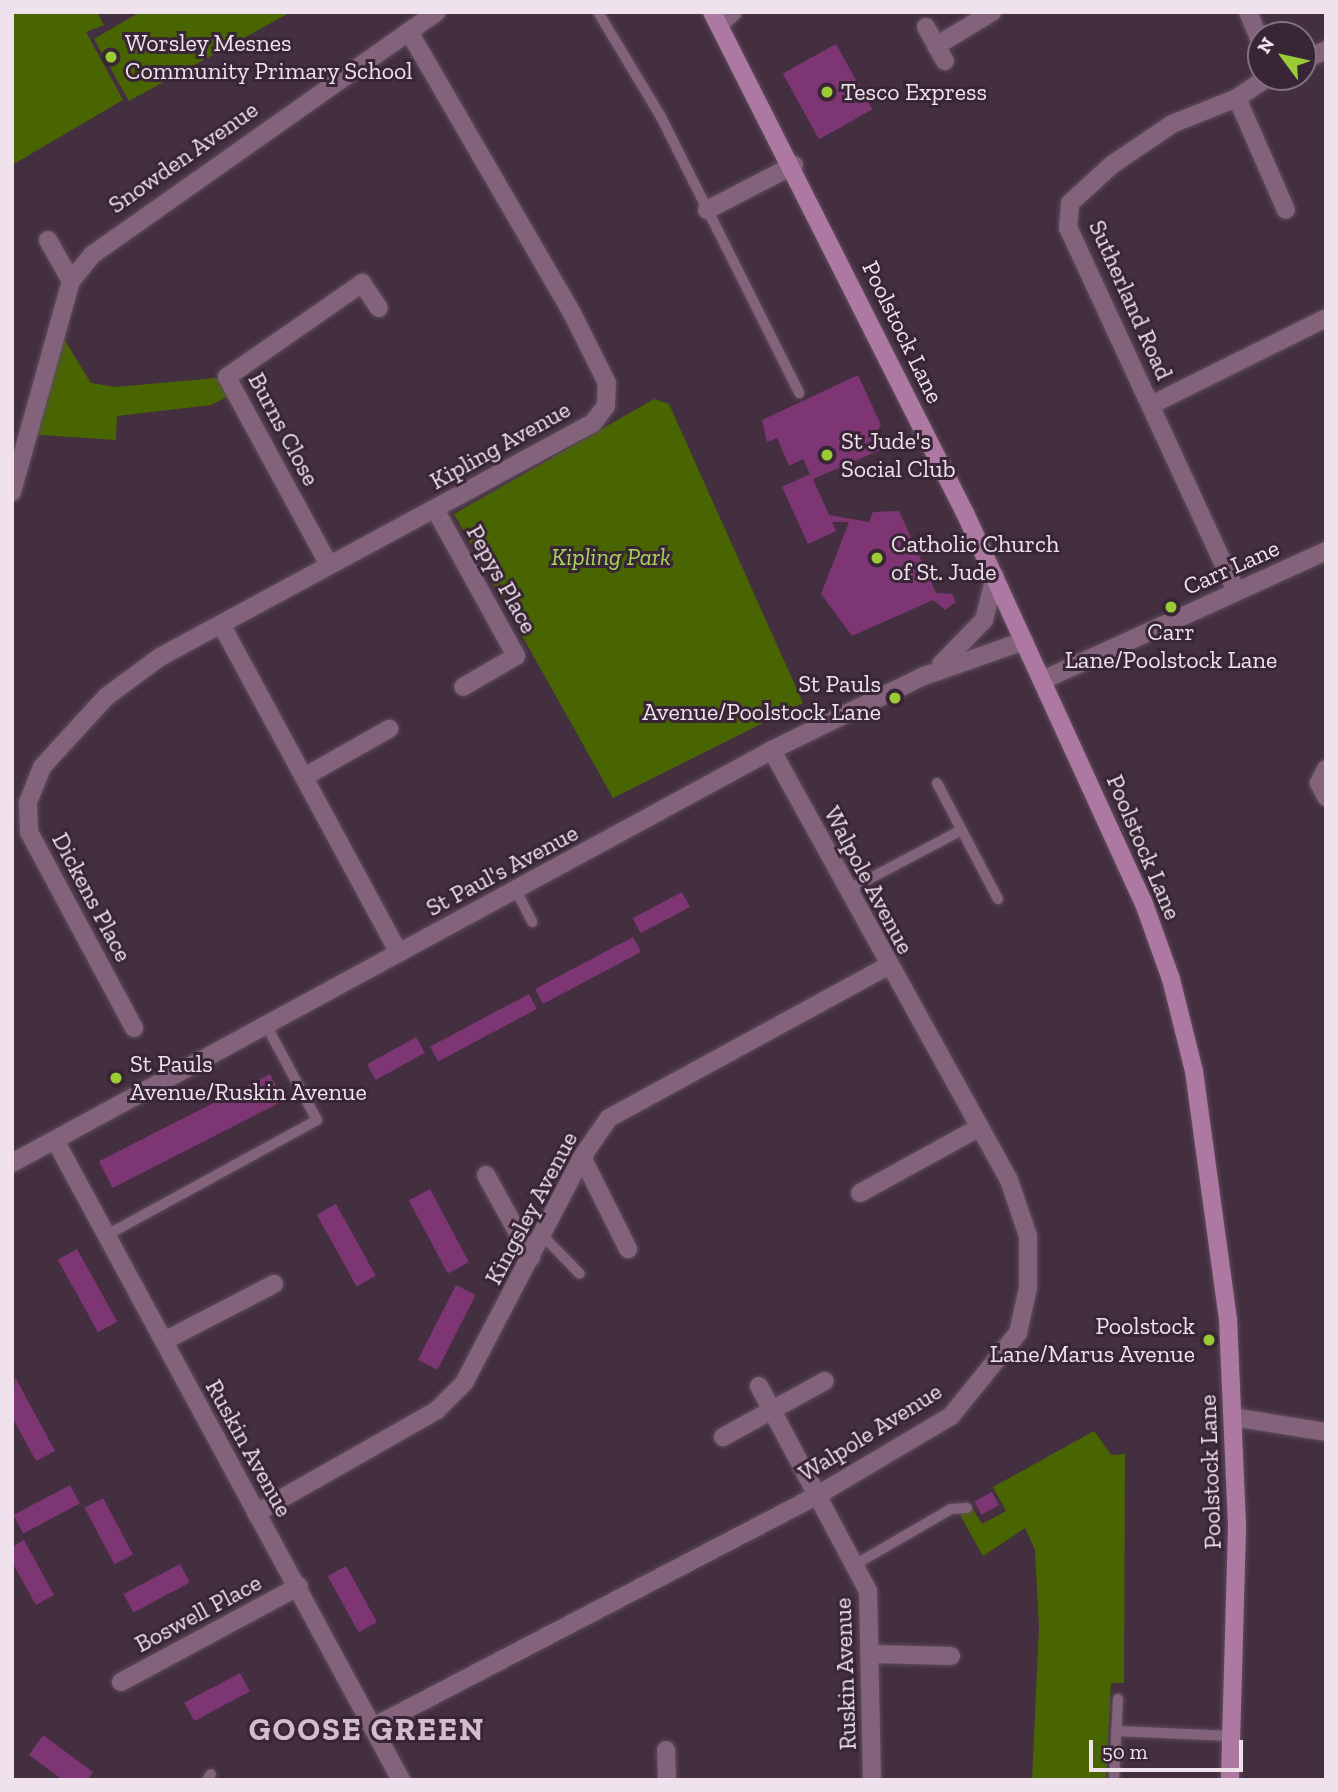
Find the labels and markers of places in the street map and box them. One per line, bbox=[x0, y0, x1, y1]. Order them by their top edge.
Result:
place label: Worsley Mesnes Community Primary School bbox=[125, 29, 414, 85]
marker: Worsley Mesnes Community Primary School bbox=[103, 49, 119, 65]
place label: Tesco Express bbox=[841, 78, 987, 106]
marker: Tesco Express bbox=[819, 84, 835, 100]
place label: St Jude's Social Club bbox=[841, 427, 956, 483]
marker: St Jude's Social Club bbox=[819, 447, 835, 463]
place label: Catholic Church of St. Jude bbox=[891, 530, 1059, 586]
marker: Catholic Church of St. Jude bbox=[869, 550, 885, 566]
marker: Carr Lane/Poolstock Lane bbox=[1163, 599, 1179, 615]
place label: Carr Lane/Poolstock Lane bbox=[1065, 618, 1277, 674]
place label: St Pauls Avenue/Poolstock Lane bbox=[642, 670, 881, 726]
marker: St Pauls Avenue/Poolstock Lane bbox=[887, 690, 903, 706]
place label: St Pauls Avenue/Ruskin Avenue bbox=[130, 1050, 367, 1106]
marker: St Pauls Avenue/Ruskin Avenue bbox=[108, 1070, 124, 1086]
place label: Poolstock Lane/Marus Avenue bbox=[989, 1312, 1195, 1368]
marker: Poolstock Lane/Marus Avenue bbox=[1201, 1332, 1217, 1348]

